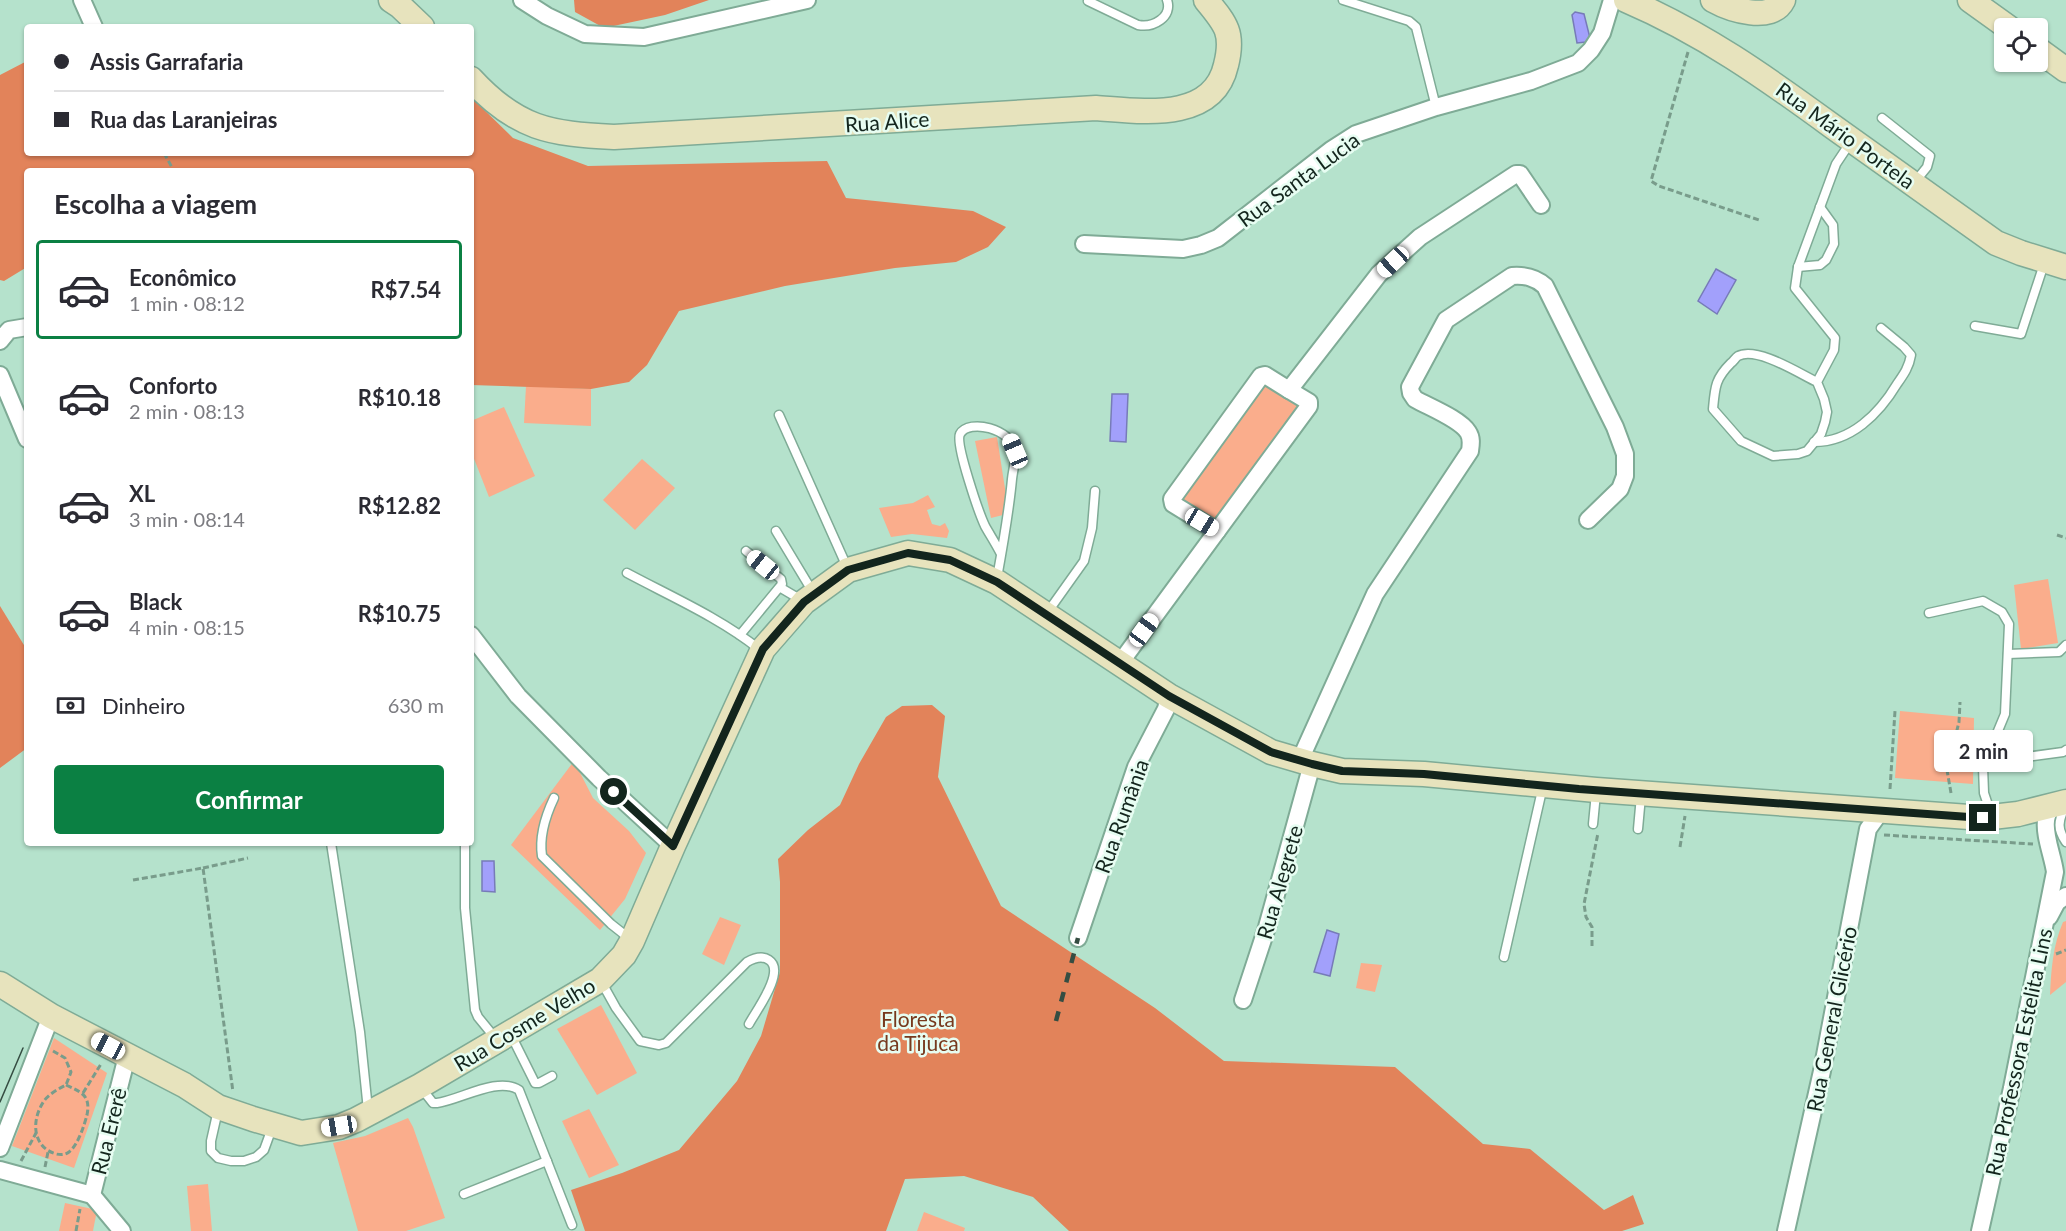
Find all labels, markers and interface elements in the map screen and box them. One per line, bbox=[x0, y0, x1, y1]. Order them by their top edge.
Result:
map controls bbox=[1994, 18, 2048, 72]
button: locate bbox=[1994, 18, 2048, 72]
text: Assis Garrafaria bbox=[90, 48, 244, 75]
street label: Rua Mário Portela bbox=[1772, 76, 1920, 194]
text: Rua das Laranjeiras bbox=[90, 106, 277, 133]
street label: Rua Alice bbox=[844, 106, 930, 136]
street label: Rua Santa Lucia bbox=[1232, 126, 1364, 232]
text: Escolha a viagem bbox=[54, 187, 257, 220]
car bbox=[1374, 243, 1412, 281]
icon: car bbox=[57, 263, 111, 317]
text: Econômico bbox=[129, 264, 236, 291]
text: R$7.54 bbox=[371, 276, 441, 303]
text: 1 min · 08:12 bbox=[129, 291, 245, 315]
icon: car bbox=[57, 371, 111, 425]
text: Conforto bbox=[129, 372, 217, 399]
text: R$10.18 bbox=[358, 384, 441, 411]
text: 2 min · 08:13 bbox=[129, 399, 245, 423]
car bbox=[1000, 431, 1030, 471]
icon: car bbox=[57, 479, 111, 533]
text: XL bbox=[129, 480, 155, 507]
text: R$12.82 bbox=[358, 492, 441, 519]
car bbox=[1182, 505, 1222, 539]
text: 3 min · 08:14 bbox=[129, 507, 245, 531]
car bbox=[743, 547, 783, 583]
icon: car bbox=[57, 587, 111, 641]
text: Black bbox=[129, 588, 182, 615]
text: R$10.75 bbox=[358, 600, 441, 627]
car bbox=[1126, 610, 1162, 650]
text: 4 min · 08:15 bbox=[129, 615, 245, 639]
icon: cash bbox=[54, 689, 87, 722]
text: Dinheiro bbox=[102, 692, 185, 719]
text: 630 m bbox=[388, 693, 444, 717]
callout: 2 min bbox=[1934, 731, 2032, 773]
text: 2 min bbox=[1959, 739, 2008, 763]
street label: Rua Rumânia bbox=[1089, 756, 1153, 876]
button: Confirmar bbox=[54, 765, 444, 834]
route start bbox=[600, 778, 627, 805]
route end bbox=[1969, 804, 1996, 831]
street label: Rua Alegrete bbox=[1251, 822, 1307, 942]
street label: Rua General Glicério bbox=[1801, 924, 1861, 1114]
street label: Rua Professora Estelita Lins bbox=[1980, 926, 2056, 1178]
street label: Rua Cosme Velho bbox=[449, 972, 599, 1076]
park label: Floresta da Tijuca bbox=[877, 1006, 959, 1055]
car bbox=[88, 1030, 128, 1062]
street label: Rua Ererê bbox=[85, 1085, 131, 1177]
car bbox=[320, 1114, 358, 1138]

